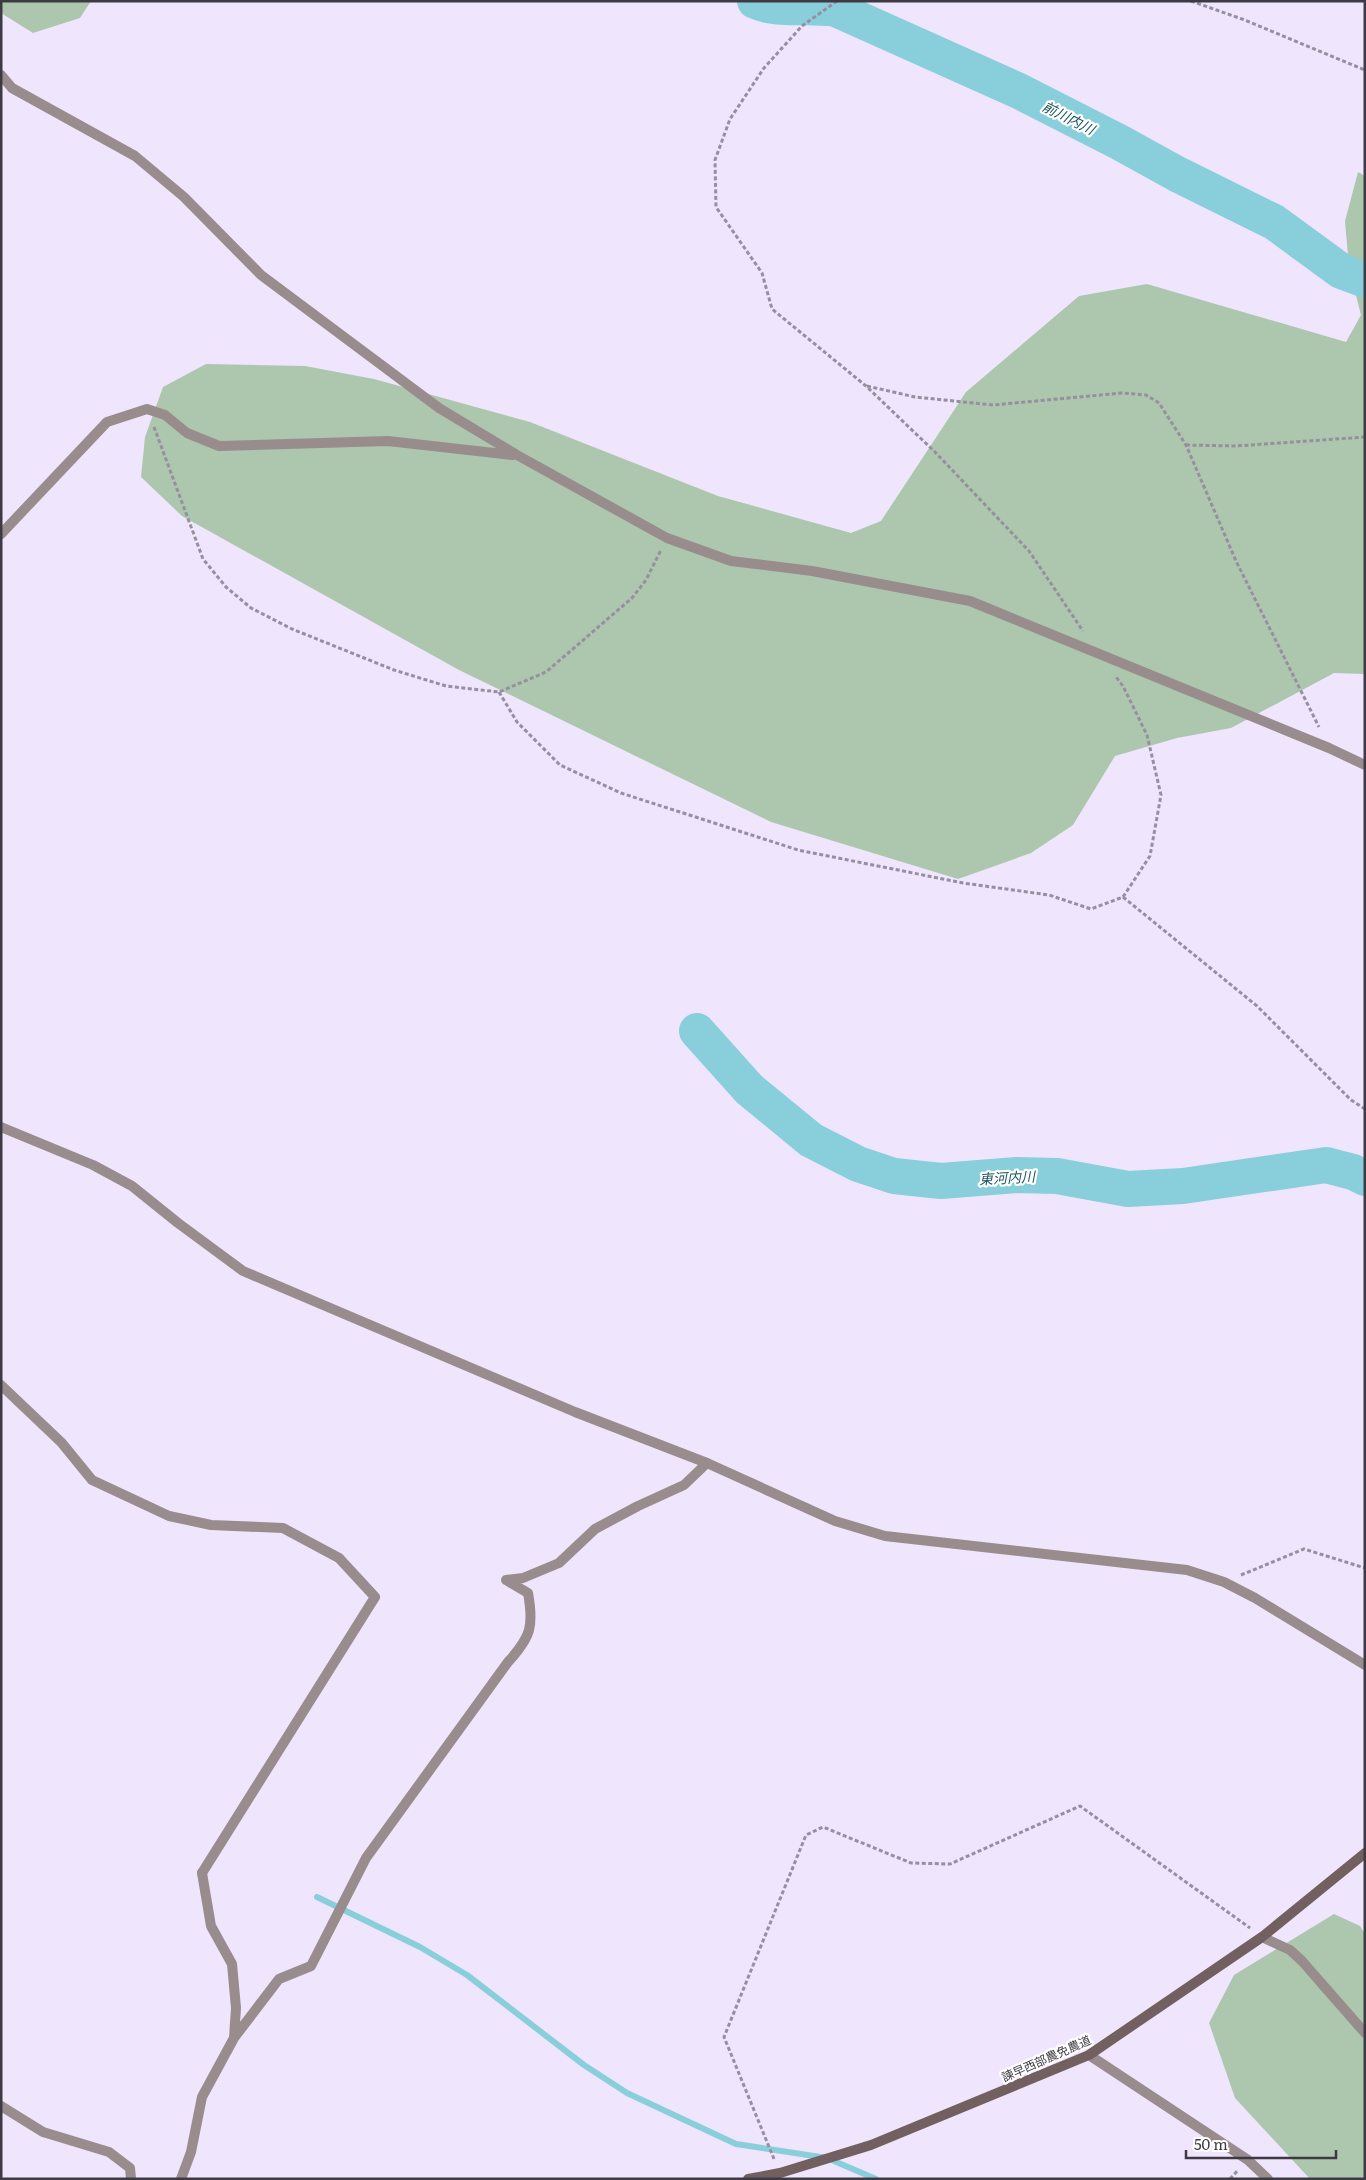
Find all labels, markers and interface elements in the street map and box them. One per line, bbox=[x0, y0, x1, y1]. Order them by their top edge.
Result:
water label: 前川内川 bbox=[1040, 95, 1100, 140]
water label: 東河内川 bbox=[979, 1165, 1037, 1188]
street label: 諫早西部農免農道 bbox=[998, 2030, 1094, 2086]
scale bar bbox=[1186, 2128, 1336, 2160]
text: 50 m bbox=[1194, 2132, 1228, 2155]

